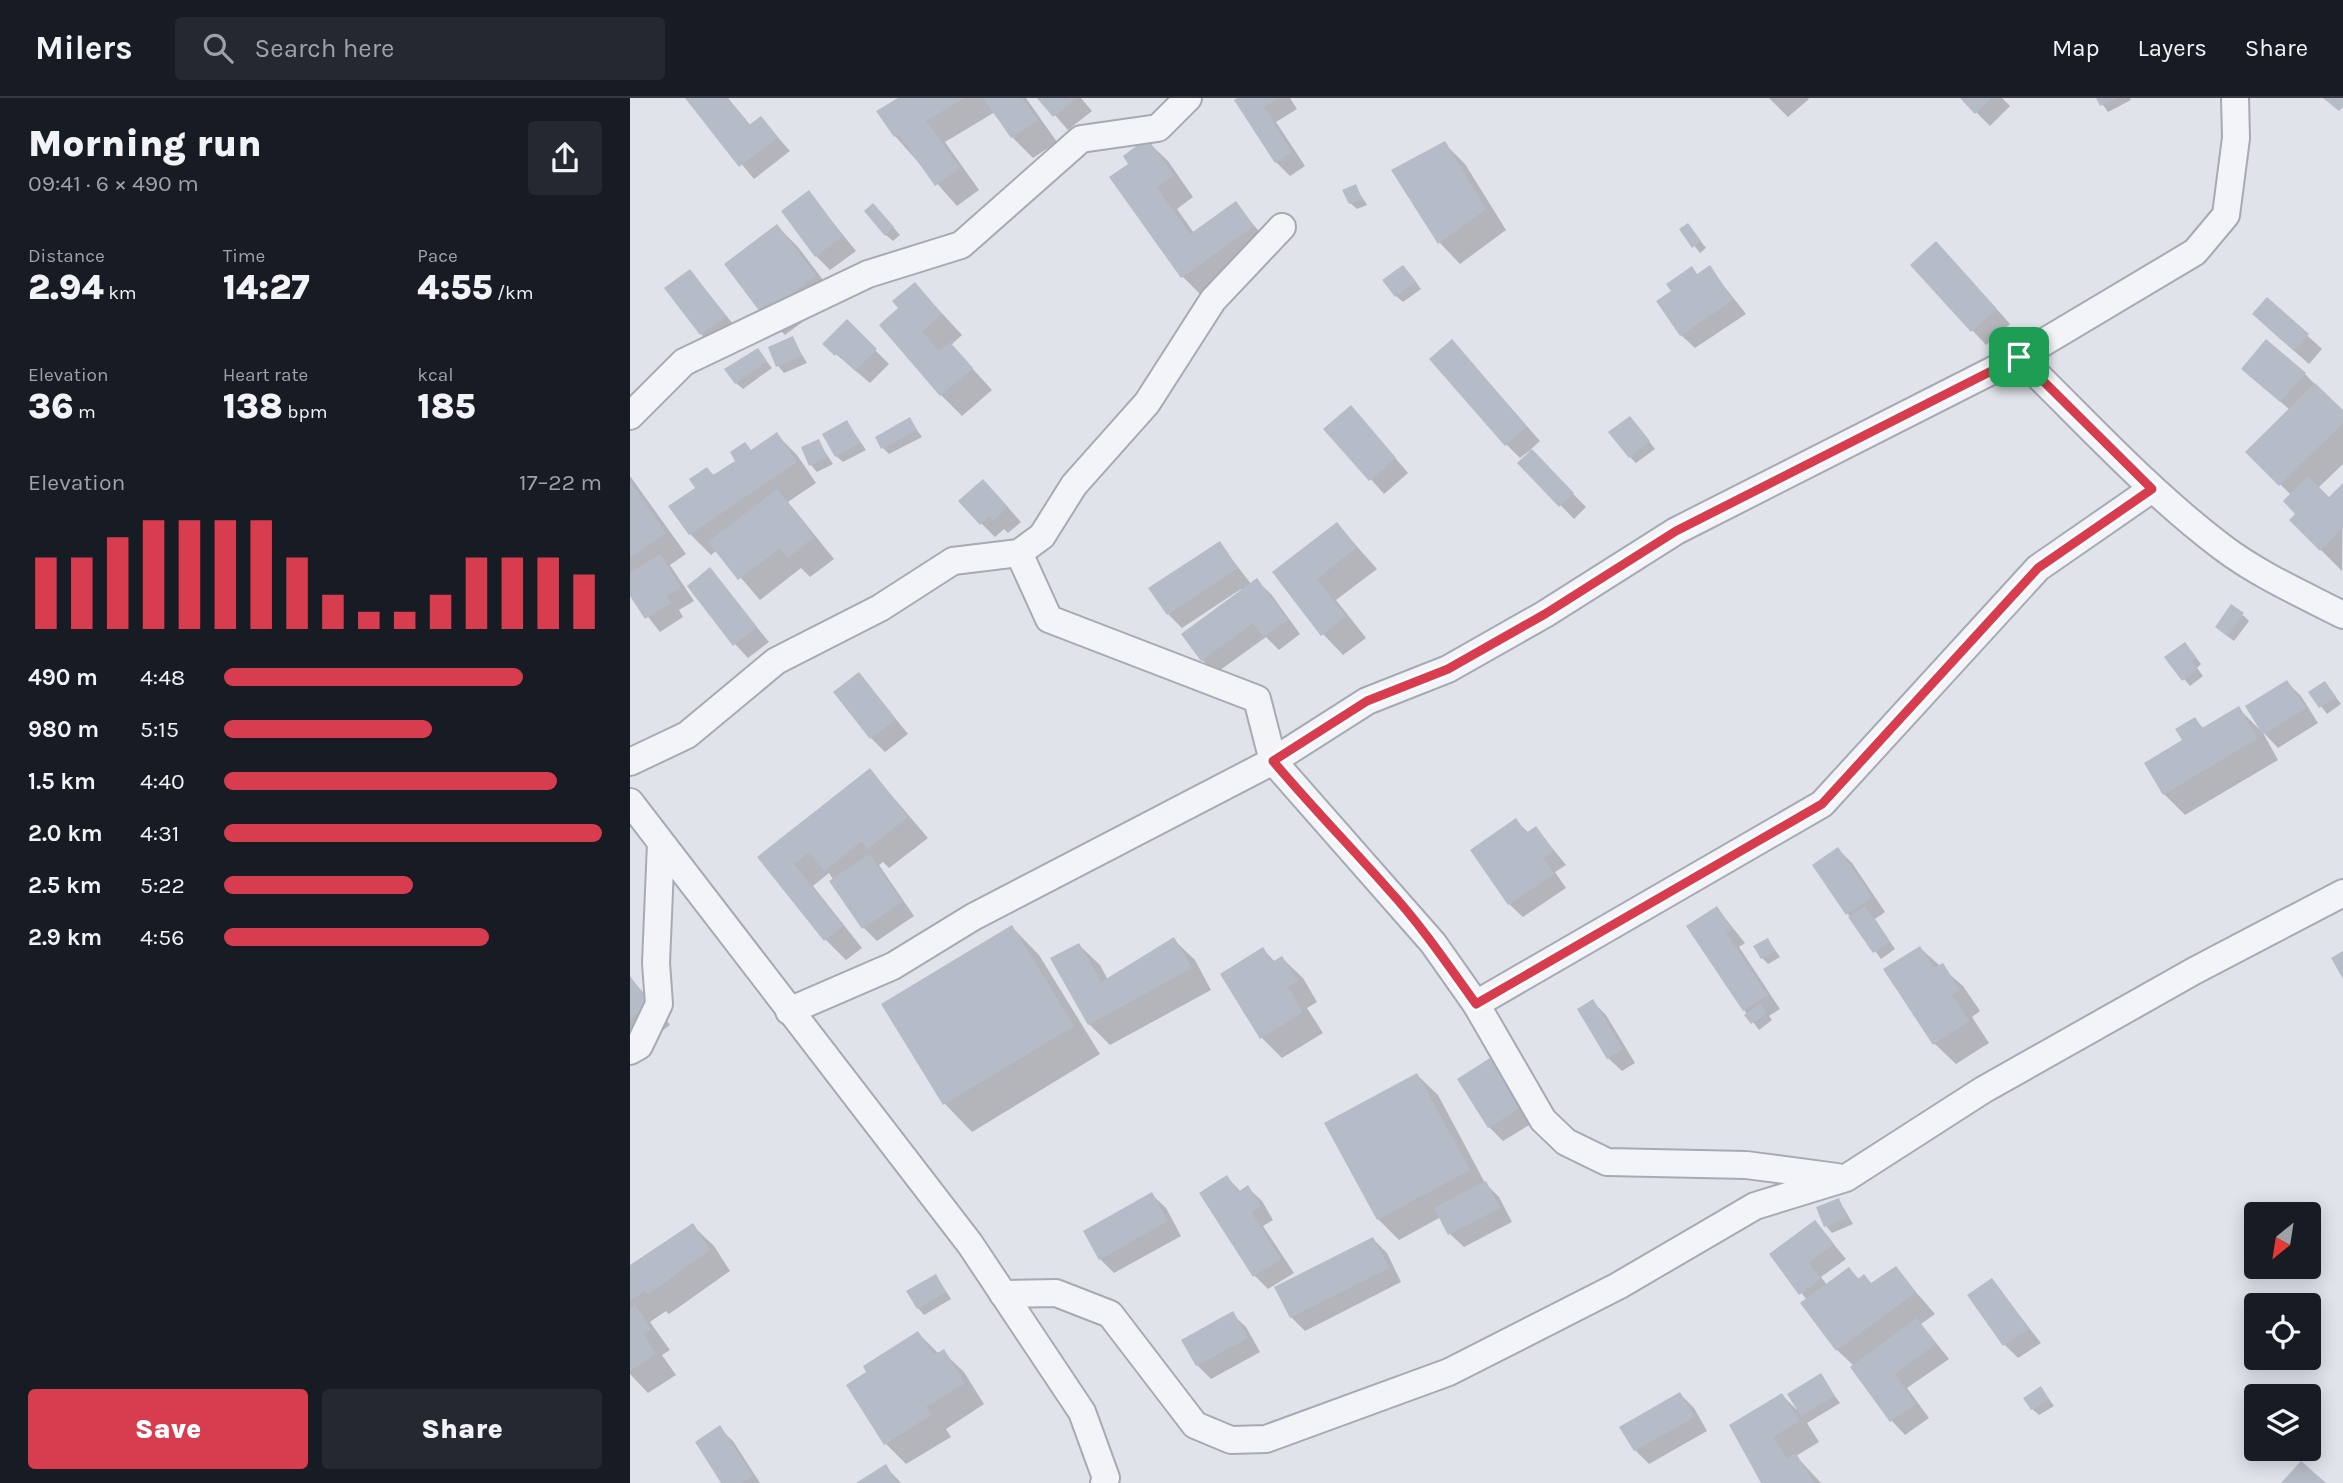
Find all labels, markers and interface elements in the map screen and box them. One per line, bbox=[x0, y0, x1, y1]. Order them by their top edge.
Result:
search box bbox=[175, 17, 665, 80]
text: Milers bbox=[35, 29, 133, 67]
icon: search bbox=[199, 29, 237, 67]
text: Search here bbox=[255, 33, 394, 64]
text: Map bbox=[2052, 34, 2100, 62]
text: Layers bbox=[2138, 34, 2207, 62]
text: Share bbox=[2245, 34, 2308, 62]
text: Morning run bbox=[28, 121, 262, 166]
button: share bbox=[528, 121, 602, 195]
text: 09:41 · 6 × 490 m bbox=[28, 170, 199, 197]
text: Distance bbox=[28, 245, 105, 267]
text: Time bbox=[223, 245, 265, 267]
text: Pace bbox=[417, 245, 458, 267]
text: 2.94 bbox=[28, 267, 104, 308]
text: 14:27 bbox=[223, 267, 310, 308]
text: 4:55 bbox=[417, 267, 492, 308]
text: km bbox=[104, 282, 137, 304]
text: /km bbox=[492, 282, 534, 304]
pin bbox=[1989, 327, 2049, 387]
icon: arrive bbox=[2000, 338, 2038, 376]
text: Elevation bbox=[28, 364, 108, 386]
text: Heart rate bbox=[223, 364, 308, 386]
text: kcal bbox=[417, 364, 454, 386]
text: 36 bbox=[28, 386, 73, 427]
text: 138 bbox=[223, 386, 283, 427]
text: 185 bbox=[417, 386, 476, 427]
text: m bbox=[73, 401, 96, 423]
text: bpm bbox=[283, 401, 327, 423]
text: Elevation bbox=[28, 469, 125, 496]
text: 17–22 m bbox=[519, 469, 602, 496]
text: 490 m bbox=[28, 664, 98, 691]
text: 4:48 bbox=[140, 664, 185, 691]
text: 980 m bbox=[28, 716, 99, 743]
text: 5:15 bbox=[140, 716, 179, 743]
text: 1.5 km bbox=[28, 768, 96, 795]
text: 4:40 bbox=[140, 768, 185, 795]
text: 2.0 km bbox=[28, 820, 103, 847]
text: 4:31 bbox=[140, 820, 179, 847]
text: 2.5 km bbox=[28, 872, 102, 899]
text: 5:22 bbox=[140, 872, 185, 899]
text: 2.9 km bbox=[28, 924, 102, 951]
text: 4:56 bbox=[140, 924, 184, 951]
north arrow bbox=[2244, 1202, 2320, 1279]
map controls bbox=[2244, 1202, 2321, 1461]
button: locate bbox=[2244, 1293, 2321, 1370]
button: layers bbox=[2244, 1384, 2321, 1461]
button: Save bbox=[28, 1389, 308, 1469]
button: Share bbox=[322, 1389, 602, 1469]

